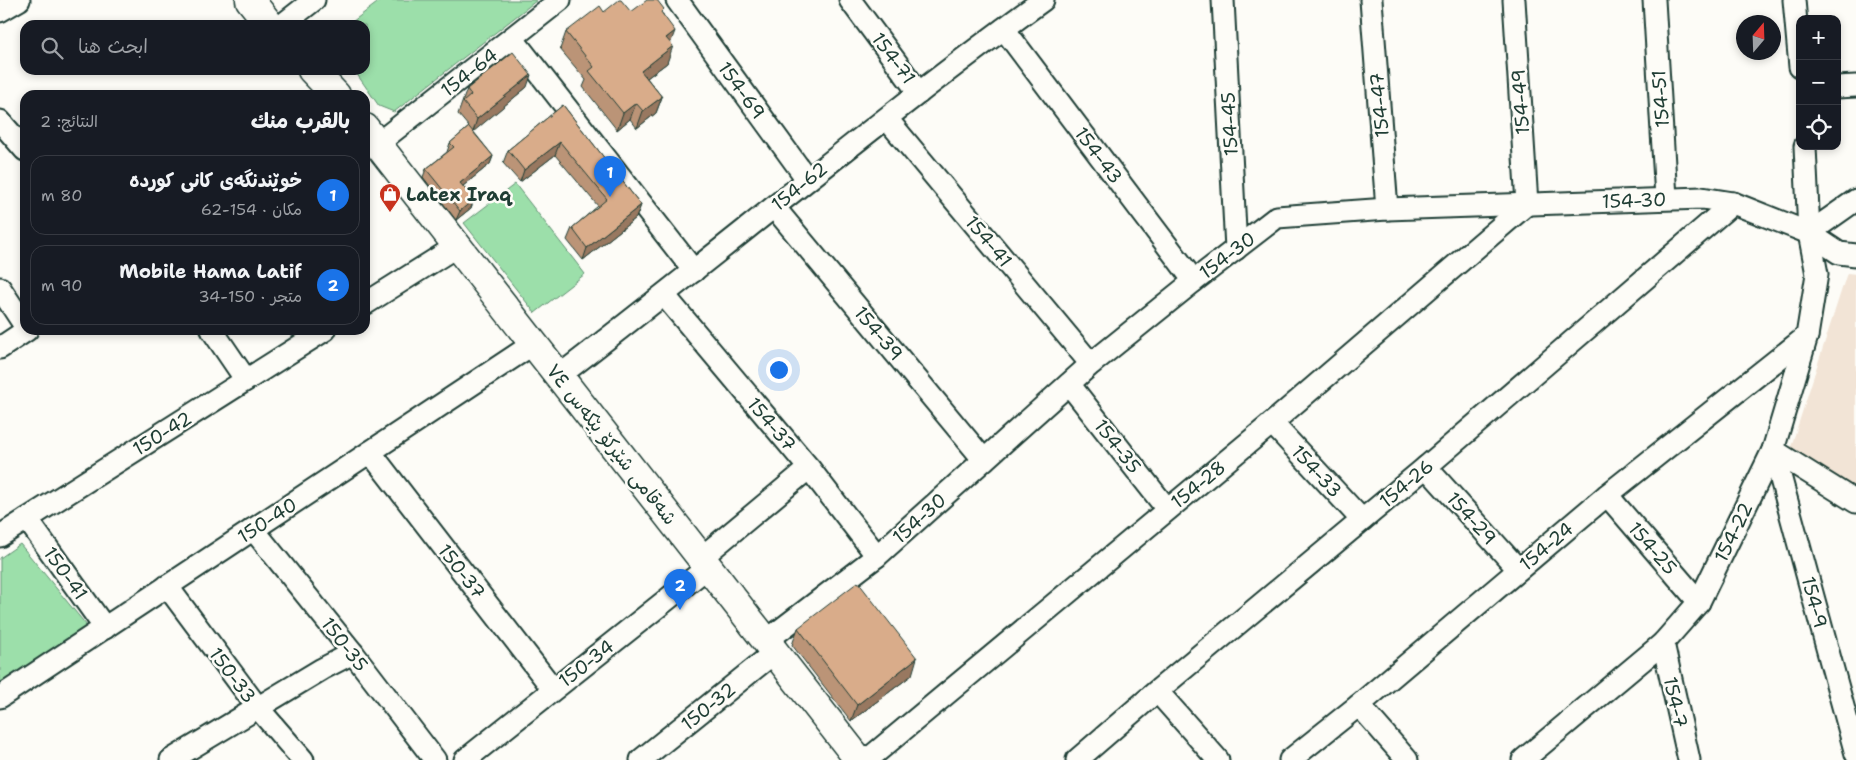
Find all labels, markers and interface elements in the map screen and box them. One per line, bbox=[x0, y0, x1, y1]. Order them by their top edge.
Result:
north arrow bbox=[1736, 15, 1781, 60]
map controls bbox=[1796, 15, 1841, 150]
button: + bbox=[1796, 15, 1841, 60]
search box bbox=[20, 20, 370, 75]
street label: 154-71 bbox=[866, 27, 921, 89]
icon: search bbox=[38, 34, 66, 62]
text: ابحث هنا bbox=[78, 34, 148, 59]
street label: 154-64 bbox=[436, 42, 503, 103]
street label: 154-69 bbox=[712, 57, 771, 124]
button: − bbox=[1796, 60, 1841, 105]
street label: 154-49 bbox=[1506, 68, 1535, 136]
street label: 154-51 bbox=[1646, 69, 1675, 129]
street label: 154-47 bbox=[1364, 71, 1395, 139]
street label: 154-45 bbox=[1215, 91, 1244, 157]
button: locate bbox=[1796, 105, 1841, 150]
text: بالقرب منك bbox=[251, 107, 350, 135]
text: النتائج: 2 bbox=[40, 111, 98, 132]
street label: 154-43 bbox=[1069, 122, 1128, 189]
pin: 1 bbox=[594, 156, 626, 197]
street label: 154-62 bbox=[766, 156, 833, 217]
text: خوێندنگەی کانی کوردە bbox=[129, 168, 302, 193]
shop icon: Latex Iraq bbox=[378, 182, 402, 213]
place label: Latex Iraq bbox=[406, 182, 513, 207]
text: 80 m bbox=[41, 185, 82, 206]
text: 1 bbox=[329, 185, 337, 206]
street label: 154-30 bbox=[1601, 187, 1667, 214]
text: مكان · 154-62 bbox=[201, 199, 302, 220]
street label: 154-41 bbox=[960, 210, 1018, 272]
street label: 154-30 bbox=[1194, 226, 1261, 285]
text: Mobile Hama Latif bbox=[119, 259, 302, 284]
text: 90 m bbox=[41, 275, 82, 296]
text: 2 bbox=[327, 275, 339, 296]
text: متجر · 150-34 bbox=[198, 286, 302, 307]
street label: 154-39 bbox=[849, 301, 909, 366]
your location bbox=[766, 357, 792, 383]
street label: شەقامی شێرکۆ بێکەس ٧٤ bbox=[541, 359, 682, 530]
street label: 154-37 bbox=[742, 392, 801, 457]
street label: 150-42 bbox=[128, 406, 196, 461]
street label: 154-35 bbox=[1088, 414, 1147, 479]
street label: 154-33 bbox=[1286, 440, 1347, 503]
street label: 154-26 bbox=[1374, 453, 1439, 513]
street label: 154-28 bbox=[1166, 455, 1231, 514]
street label: 154-29 bbox=[1441, 486, 1502, 550]
street label: 154-30 bbox=[887, 488, 952, 549]
street label: 150-40 bbox=[233, 492, 302, 549]
street label: 154-22 bbox=[1708, 498, 1759, 566]
street label: 154-24 bbox=[1514, 516, 1579, 576]
street label: 154-25 bbox=[1623, 517, 1683, 580]
street label: 150-37 bbox=[432, 539, 491, 604]
street label: 150-41 bbox=[38, 542, 93, 605]
pin: 2 bbox=[664, 569, 696, 610]
street label: 154-9 bbox=[1796, 574, 1833, 631]
street label: 150-35 bbox=[316, 612, 374, 677]
street label: 150-34 bbox=[553, 634, 619, 693]
street label: 150-33 bbox=[204, 642, 262, 708]
street label: 154-7 bbox=[1658, 674, 1693, 730]
street label: 150-32 bbox=[676, 677, 741, 736]

